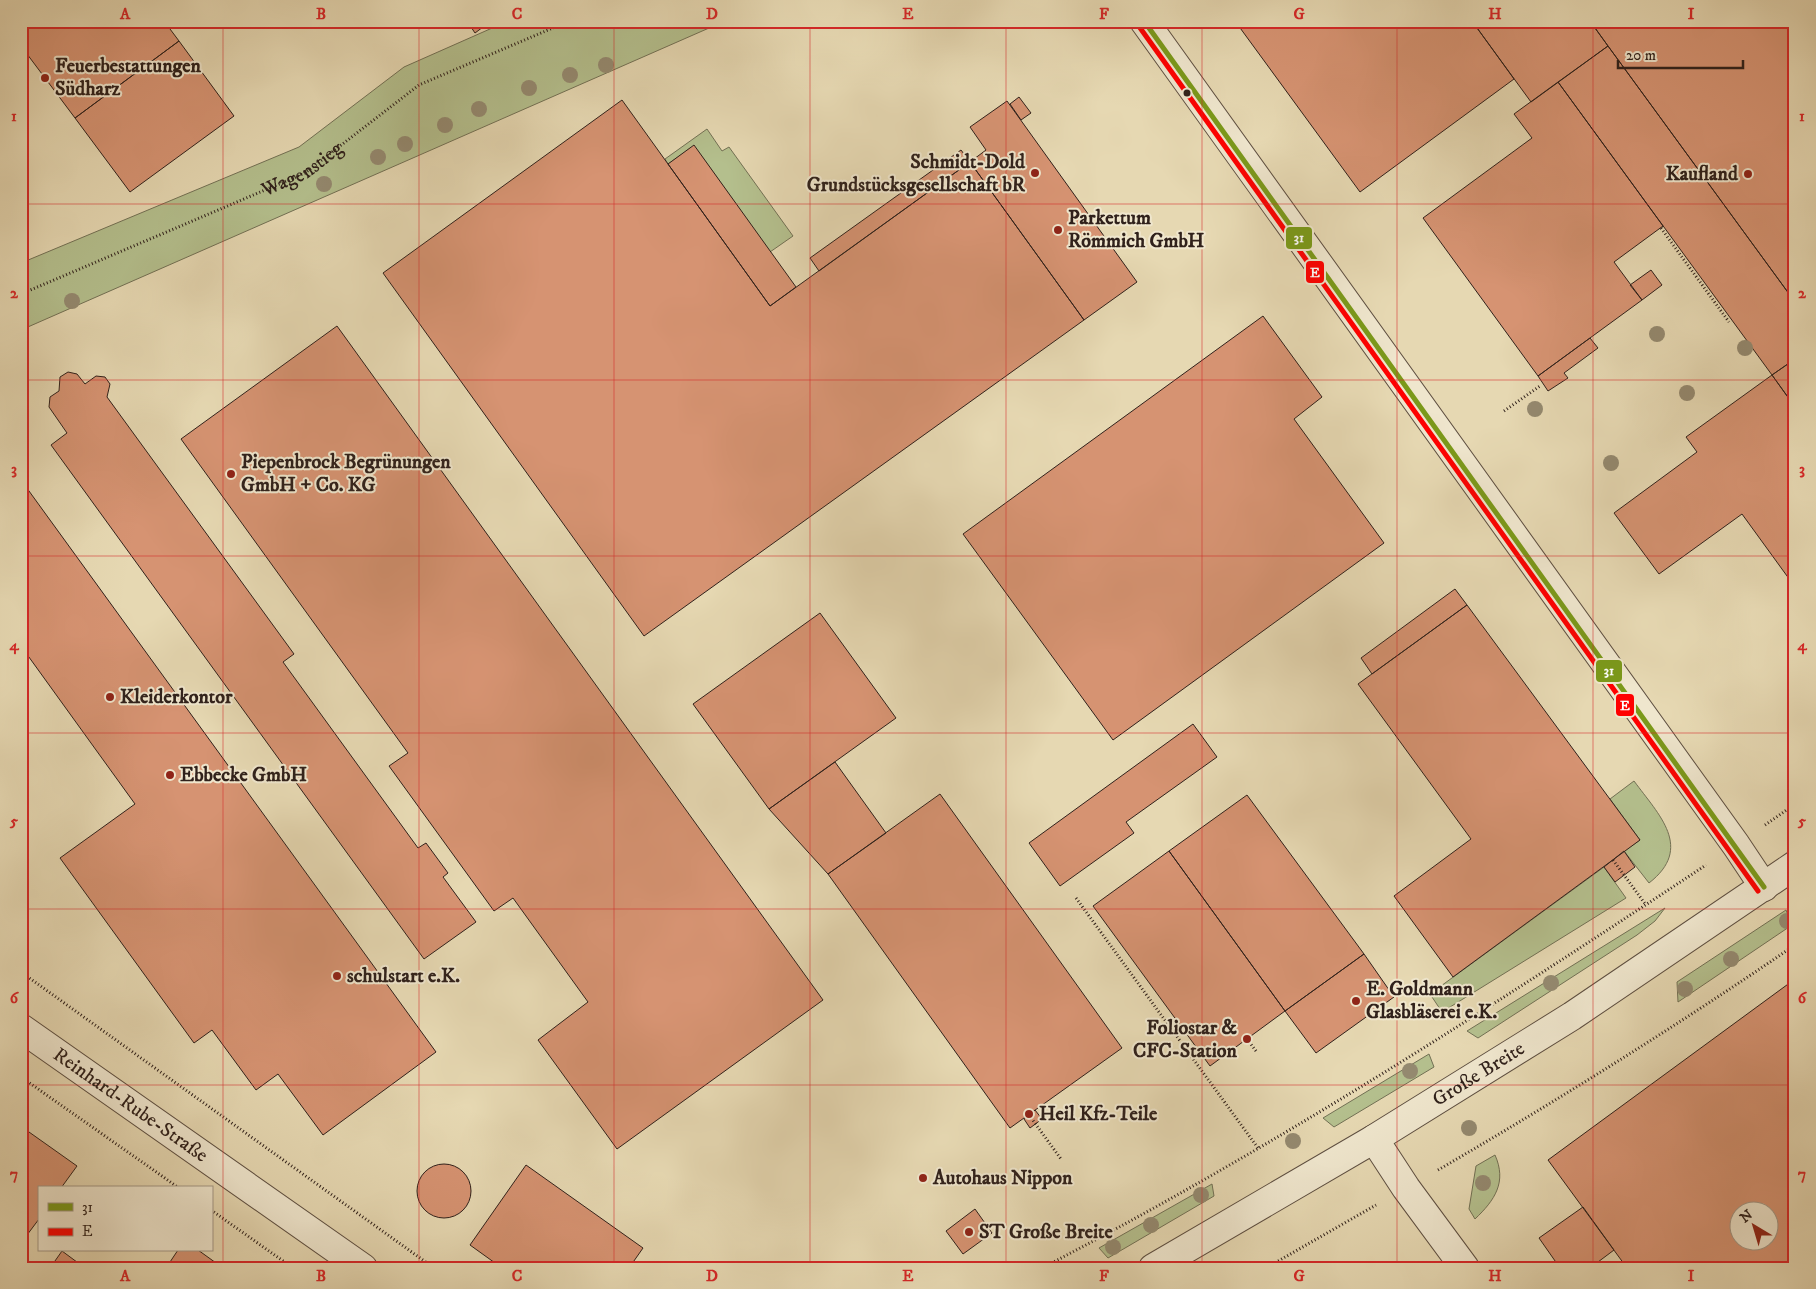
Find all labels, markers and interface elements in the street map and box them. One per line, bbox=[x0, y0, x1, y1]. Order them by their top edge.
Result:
text: A bbox=[119, 4, 131, 24]
text: B bbox=[316, 4, 326, 24]
text: C bbox=[512, 4, 522, 24]
text: D bbox=[706, 4, 718, 24]
text: E bbox=[902, 4, 914, 24]
text: F bbox=[1099, 4, 1109, 24]
text: G bbox=[1293, 4, 1305, 24]
text: H bbox=[1488, 4, 1502, 24]
text: I bbox=[1688, 4, 1695, 24]
scale bar bbox=[1618, 38, 1744, 70]
text: 20 m bbox=[1626, 46, 1656, 65]
place label: Feuerbestattungen Südharz bbox=[55, 54, 202, 102]
marker: Feuerbestattungen Südharz bbox=[39, 72, 51, 84]
unlabelled marker bbox=[1182, 88, 1192, 98]
text: 1 bbox=[11, 106, 17, 126]
text: 1 bbox=[1799, 106, 1805, 126]
street label: Wagenstieg bbox=[257, 136, 348, 203]
place label: Schmidt-Dold Grundstücksgesellschaft bR bbox=[807, 150, 1026, 198]
place label: Kaufland bbox=[1666, 162, 1739, 187]
marker: Schmidt-Dold Grundstücksgesellschaft bR bbox=[1029, 167, 1041, 179]
marker: Kaufland bbox=[1742, 168, 1754, 180]
place label: Parkettum Römmich GmbH bbox=[1068, 206, 1205, 254]
marker: Parkettum Römmich GmbH bbox=[1052, 224, 1064, 236]
line badge: 31 bbox=[1285, 226, 1313, 250]
text: 31 bbox=[1294, 229, 1304, 247]
line badge: E bbox=[1305, 260, 1325, 284]
text: E bbox=[1310, 264, 1320, 282]
text: 2 bbox=[10, 283, 19, 303]
text: 2 bbox=[1798, 283, 1807, 303]
place label: Piepenbrock Begrünungen GmbH + Co. KG bbox=[241, 450, 451, 498]
text: 3 bbox=[11, 459, 17, 479]
text: 3 bbox=[1799, 459, 1805, 479]
marker: Piepenbrock Begrünungen GmbH + Co. KG bbox=[225, 468, 237, 480]
text: 4 bbox=[8, 635, 19, 655]
text: 4 bbox=[1796, 635, 1807, 655]
line badge: 31 bbox=[1595, 659, 1623, 683]
text: 31 bbox=[1604, 662, 1614, 680]
place label: Kleiderkontor bbox=[120, 685, 233, 710]
marker: Kleiderkontor bbox=[104, 691, 116, 703]
line badge: E bbox=[1615, 693, 1635, 717]
text: E bbox=[1620, 697, 1630, 715]
place label: Ebbecke GmbH bbox=[180, 763, 307, 788]
marker: Ebbecke GmbH bbox=[164, 769, 176, 781]
text: 5 bbox=[9, 811, 18, 831]
text: 5 bbox=[1797, 811, 1806, 831]
place label: schulstart e.K. bbox=[347, 964, 460, 989]
marker: schulstart e.K. bbox=[331, 970, 343, 982]
place label: E. Goldmann Glasbläserei e.K. bbox=[1366, 977, 1497, 1025]
text: 6 bbox=[10, 988, 20, 1008]
text: 6 bbox=[1798, 988, 1808, 1008]
marker: E. Goldmann Glasbläserei e.K. bbox=[1350, 995, 1362, 1007]
place label: Foliostar & CFC-Station bbox=[1133, 1016, 1238, 1064]
marker: Foliostar & CFC-Station bbox=[1241, 1033, 1253, 1045]
street label: Große Breite bbox=[1428, 1036, 1529, 1112]
street label: Reinhard-Rube-Straße bbox=[48, 1042, 213, 1168]
place label: Heil Kfz-Teile bbox=[1039, 1102, 1158, 1127]
marker: Heil Kfz-Teile bbox=[1023, 1108, 1035, 1120]
text: 7 bbox=[10, 1164, 18, 1184]
text: 7 bbox=[1798, 1164, 1806, 1184]
place label: Autohaus Nippon bbox=[932, 1166, 1073, 1191]
marker: Autohaus Nippon bbox=[917, 1172, 929, 1184]
legend bbox=[38, 1186, 212, 1252]
text: 31 bbox=[82, 1198, 93, 1217]
north arrow bbox=[1728, 1202, 1778, 1252]
text: N bbox=[1737, 1206, 1757, 1227]
place label: ST Große Breite bbox=[979, 1220, 1113, 1245]
text: E bbox=[82, 1222, 93, 1241]
marker: ST Große Breite bbox=[963, 1226, 975, 1238]
text: A bbox=[119, 1266, 131, 1286]
text: B bbox=[316, 1266, 326, 1286]
text: C bbox=[512, 1266, 522, 1286]
text: D bbox=[706, 1266, 718, 1286]
text: E bbox=[902, 1266, 914, 1286]
text: F bbox=[1099, 1266, 1109, 1286]
text: G bbox=[1293, 1266, 1305, 1286]
text: H bbox=[1488, 1266, 1502, 1286]
text: I bbox=[1688, 1266, 1695, 1286]

